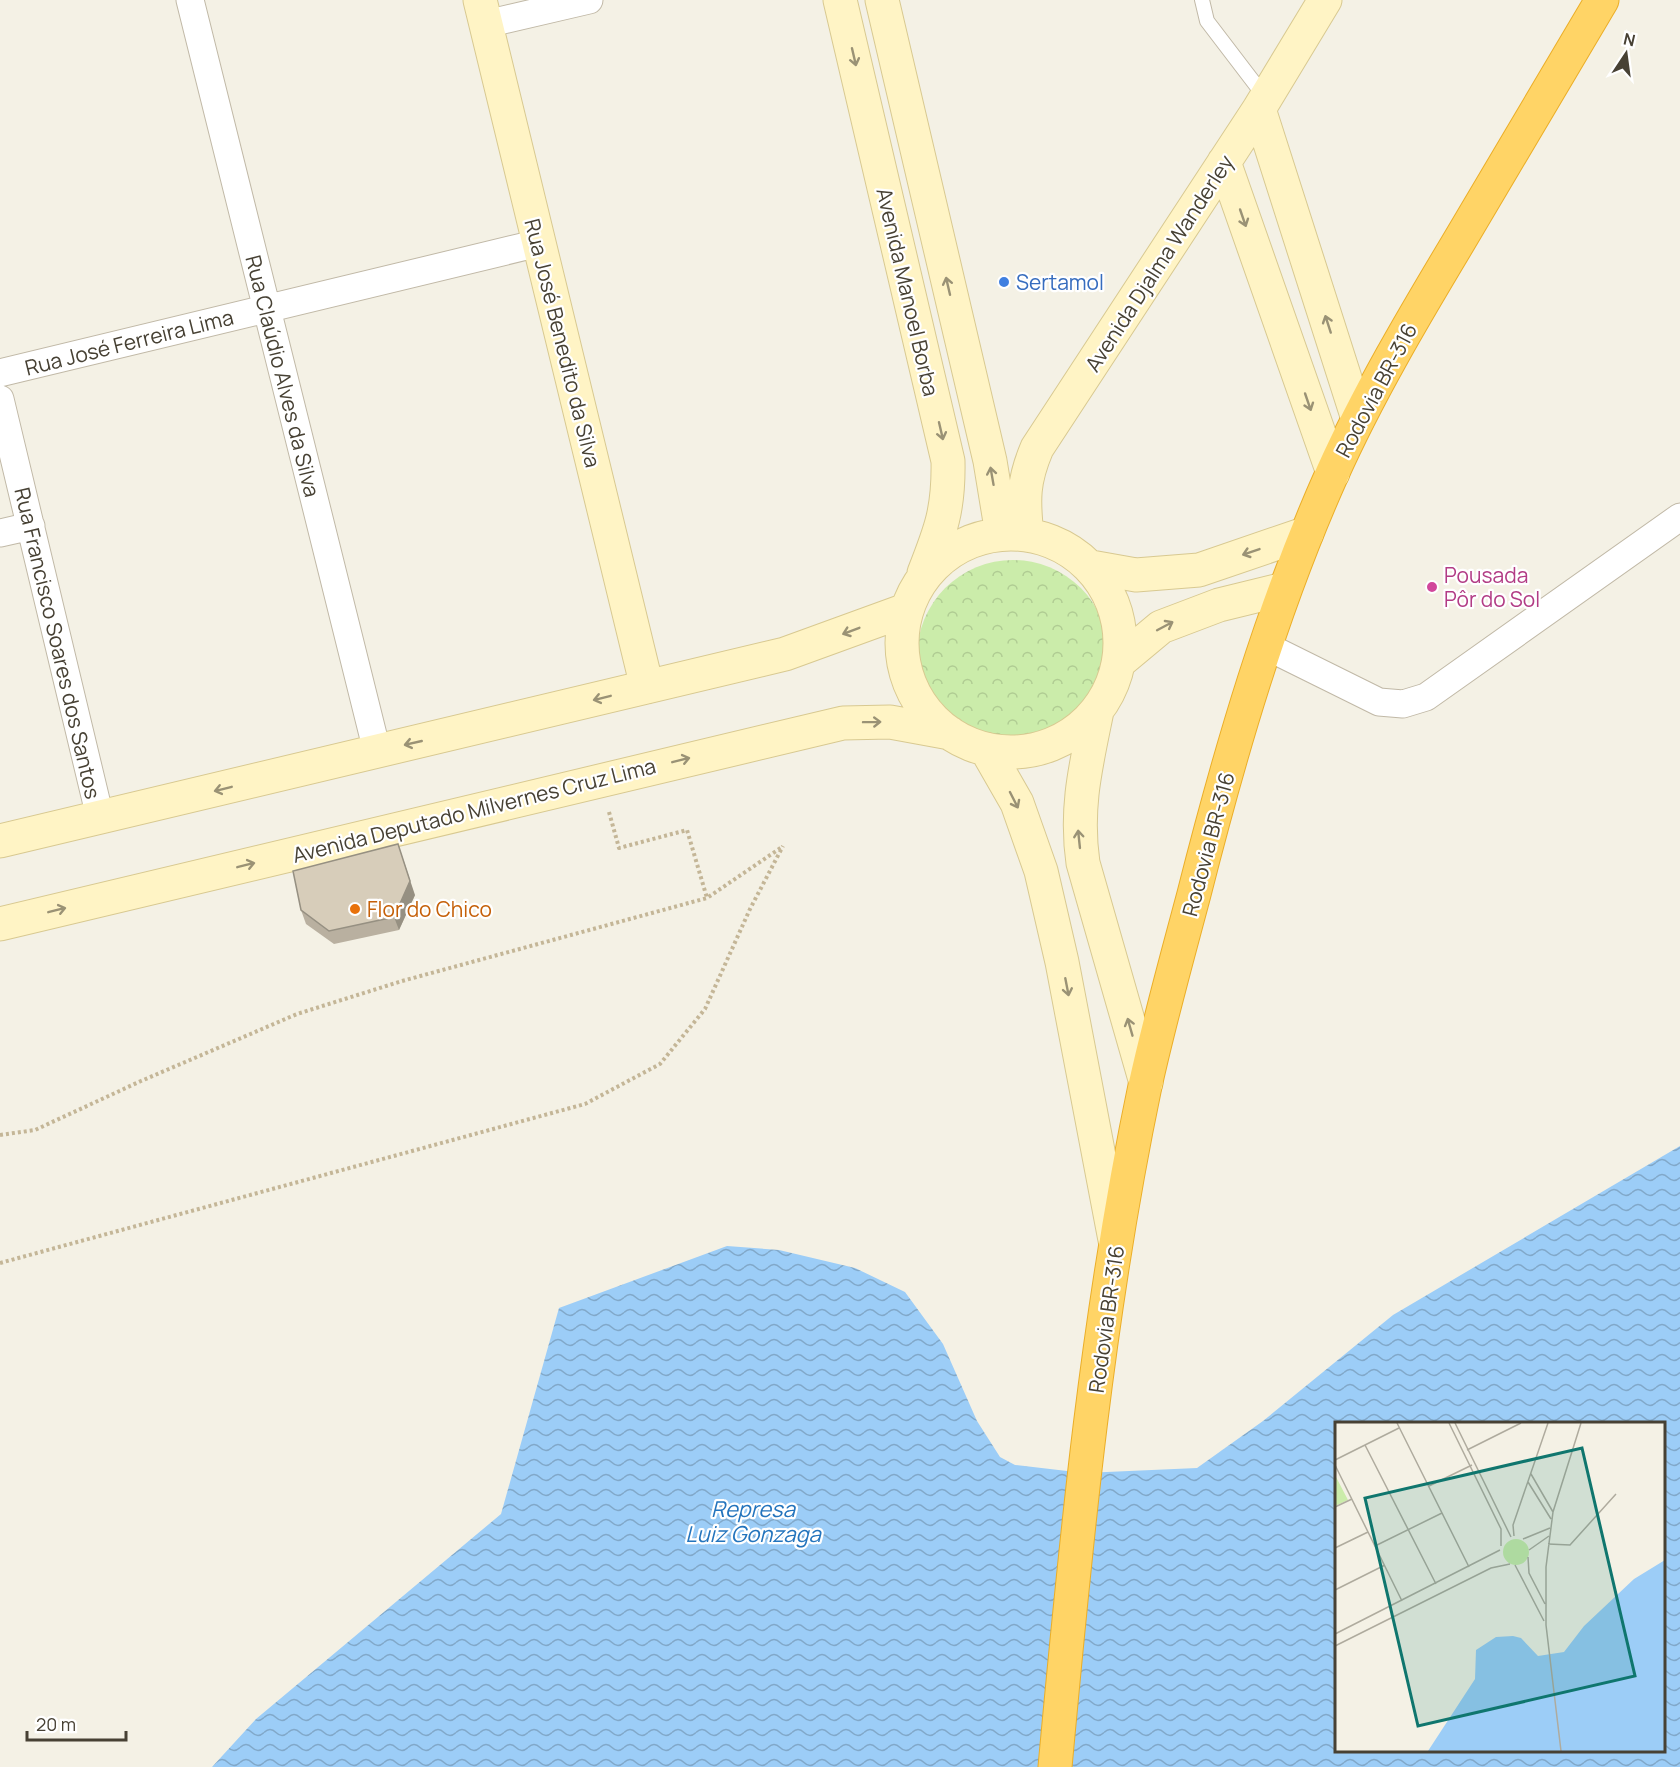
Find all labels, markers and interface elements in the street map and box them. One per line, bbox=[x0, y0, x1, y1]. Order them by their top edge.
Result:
north arrow bbox=[1596, 24, 1656, 84]
text: N bbox=[1621, 27, 1637, 51]
one-way arrow bbox=[848, 47, 860, 66]
street label: Avenida Djalma Wanderley bbox=[1078, 149, 1240, 377]
street label: Avenida Manoel Borba bbox=[870, 185, 946, 399]
one-way arrow bbox=[1239, 208, 1250, 227]
street label: Rua José Benedito da Silva bbox=[519, 216, 607, 470]
street label: Rua Claúdio Alves da Silva bbox=[239, 252, 327, 500]
place label: Sertamol bbox=[1016, 268, 1104, 296]
marker: Sertamol bbox=[997, 275, 1011, 289]
one-way arrow bbox=[942, 277, 954, 296]
street label: Rua José Ferreira Lima bbox=[22, 303, 236, 381]
one-way arrow bbox=[1322, 315, 1333, 334]
street label: Rodovia BR-316 bbox=[1329, 318, 1423, 462]
one-way arrow bbox=[1303, 392, 1314, 411]
one-way arrow bbox=[936, 421, 947, 440]
one-way arrow bbox=[987, 467, 998, 486]
street label: Rua Francisco Soares dos Santos bbox=[8, 485, 108, 801]
one-way arrow bbox=[1242, 548, 1261, 559]
place label: Pousada Pôr do Sol bbox=[1444, 561, 1540, 613]
marker: Pousada Pôr do Sol bbox=[1425, 580, 1439, 594]
one-way arrow bbox=[1155, 620, 1173, 631]
one-way arrow bbox=[842, 626, 861, 637]
one-way arrow bbox=[593, 692, 612, 704]
one-way arrow bbox=[861, 716, 881, 728]
one-way arrow bbox=[403, 737, 422, 749]
street label: Avenida Deputado Milvernes Cruz Lima bbox=[289, 751, 659, 869]
one-way arrow bbox=[671, 754, 690, 766]
street label: Rodovia BR-316 bbox=[1175, 769, 1241, 919]
one-way arrow bbox=[214, 783, 233, 795]
one-way arrow bbox=[1009, 791, 1021, 809]
one-way arrow bbox=[1074, 829, 1085, 849]
one-way arrow bbox=[237, 858, 256, 870]
place label: Flor do Chico bbox=[367, 895, 492, 923]
marker: Flor do Chico bbox=[348, 902, 362, 916]
one-way arrow bbox=[47, 904, 66, 916]
one-way arrow bbox=[1062, 977, 1073, 997]
one-way arrow bbox=[1123, 1018, 1135, 1037]
street label: Rodovia BR-316 bbox=[1082, 1244, 1130, 1394]
inset map bbox=[1335, 1422, 1665, 1752]
water label: Represa Luiz Gonzaga bbox=[685, 1494, 823, 1549]
scale bar bbox=[27, 1704, 126, 1742]
text: 20 m bbox=[36, 1712, 76, 1736]

